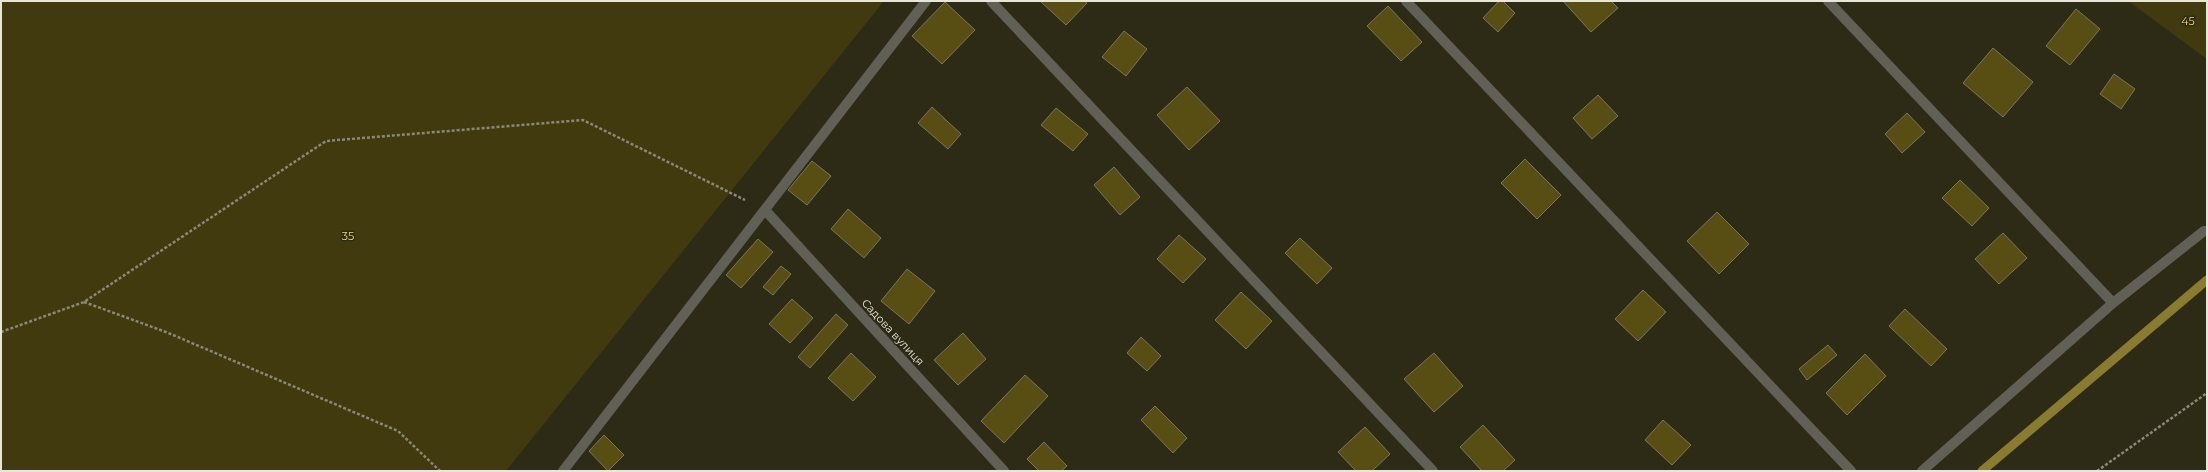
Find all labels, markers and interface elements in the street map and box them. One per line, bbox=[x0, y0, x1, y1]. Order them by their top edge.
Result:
park label: 45 bbox=[2181, 14, 2195, 28]
park label: 35 bbox=[342, 229, 354, 243]
street label: Садова вулиця bbox=[859, 296, 927, 368]

